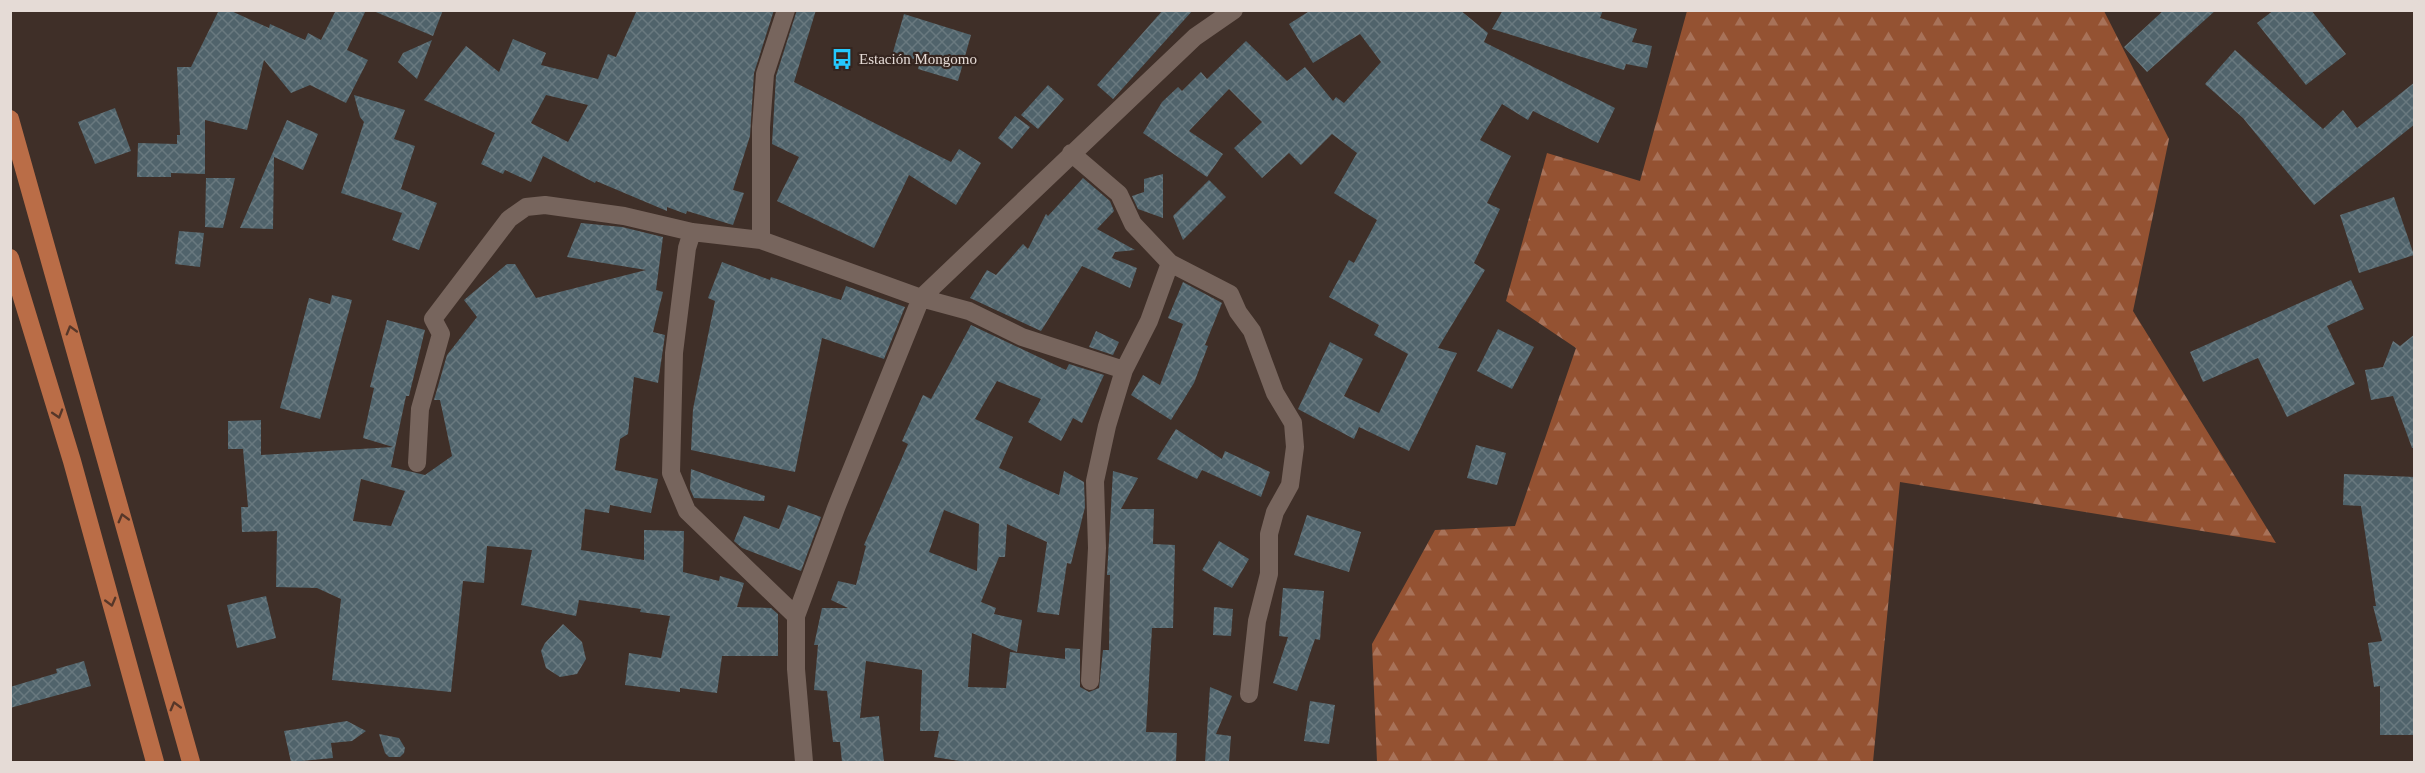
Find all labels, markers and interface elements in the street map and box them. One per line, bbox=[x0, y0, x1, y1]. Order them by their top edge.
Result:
bus stop icon: Estación Mongomo bbox=[830, 47, 854, 71]
place label: Estación Mongomo bbox=[859, 51, 977, 67]
one-way arrow bbox=[65, 325, 78, 335]
one-way arrow bbox=[51, 408, 63, 419]
one-way arrow bbox=[118, 513, 130, 524]
one-way arrow bbox=[104, 596, 116, 607]
one-way arrow bbox=[170, 701, 182, 712]

